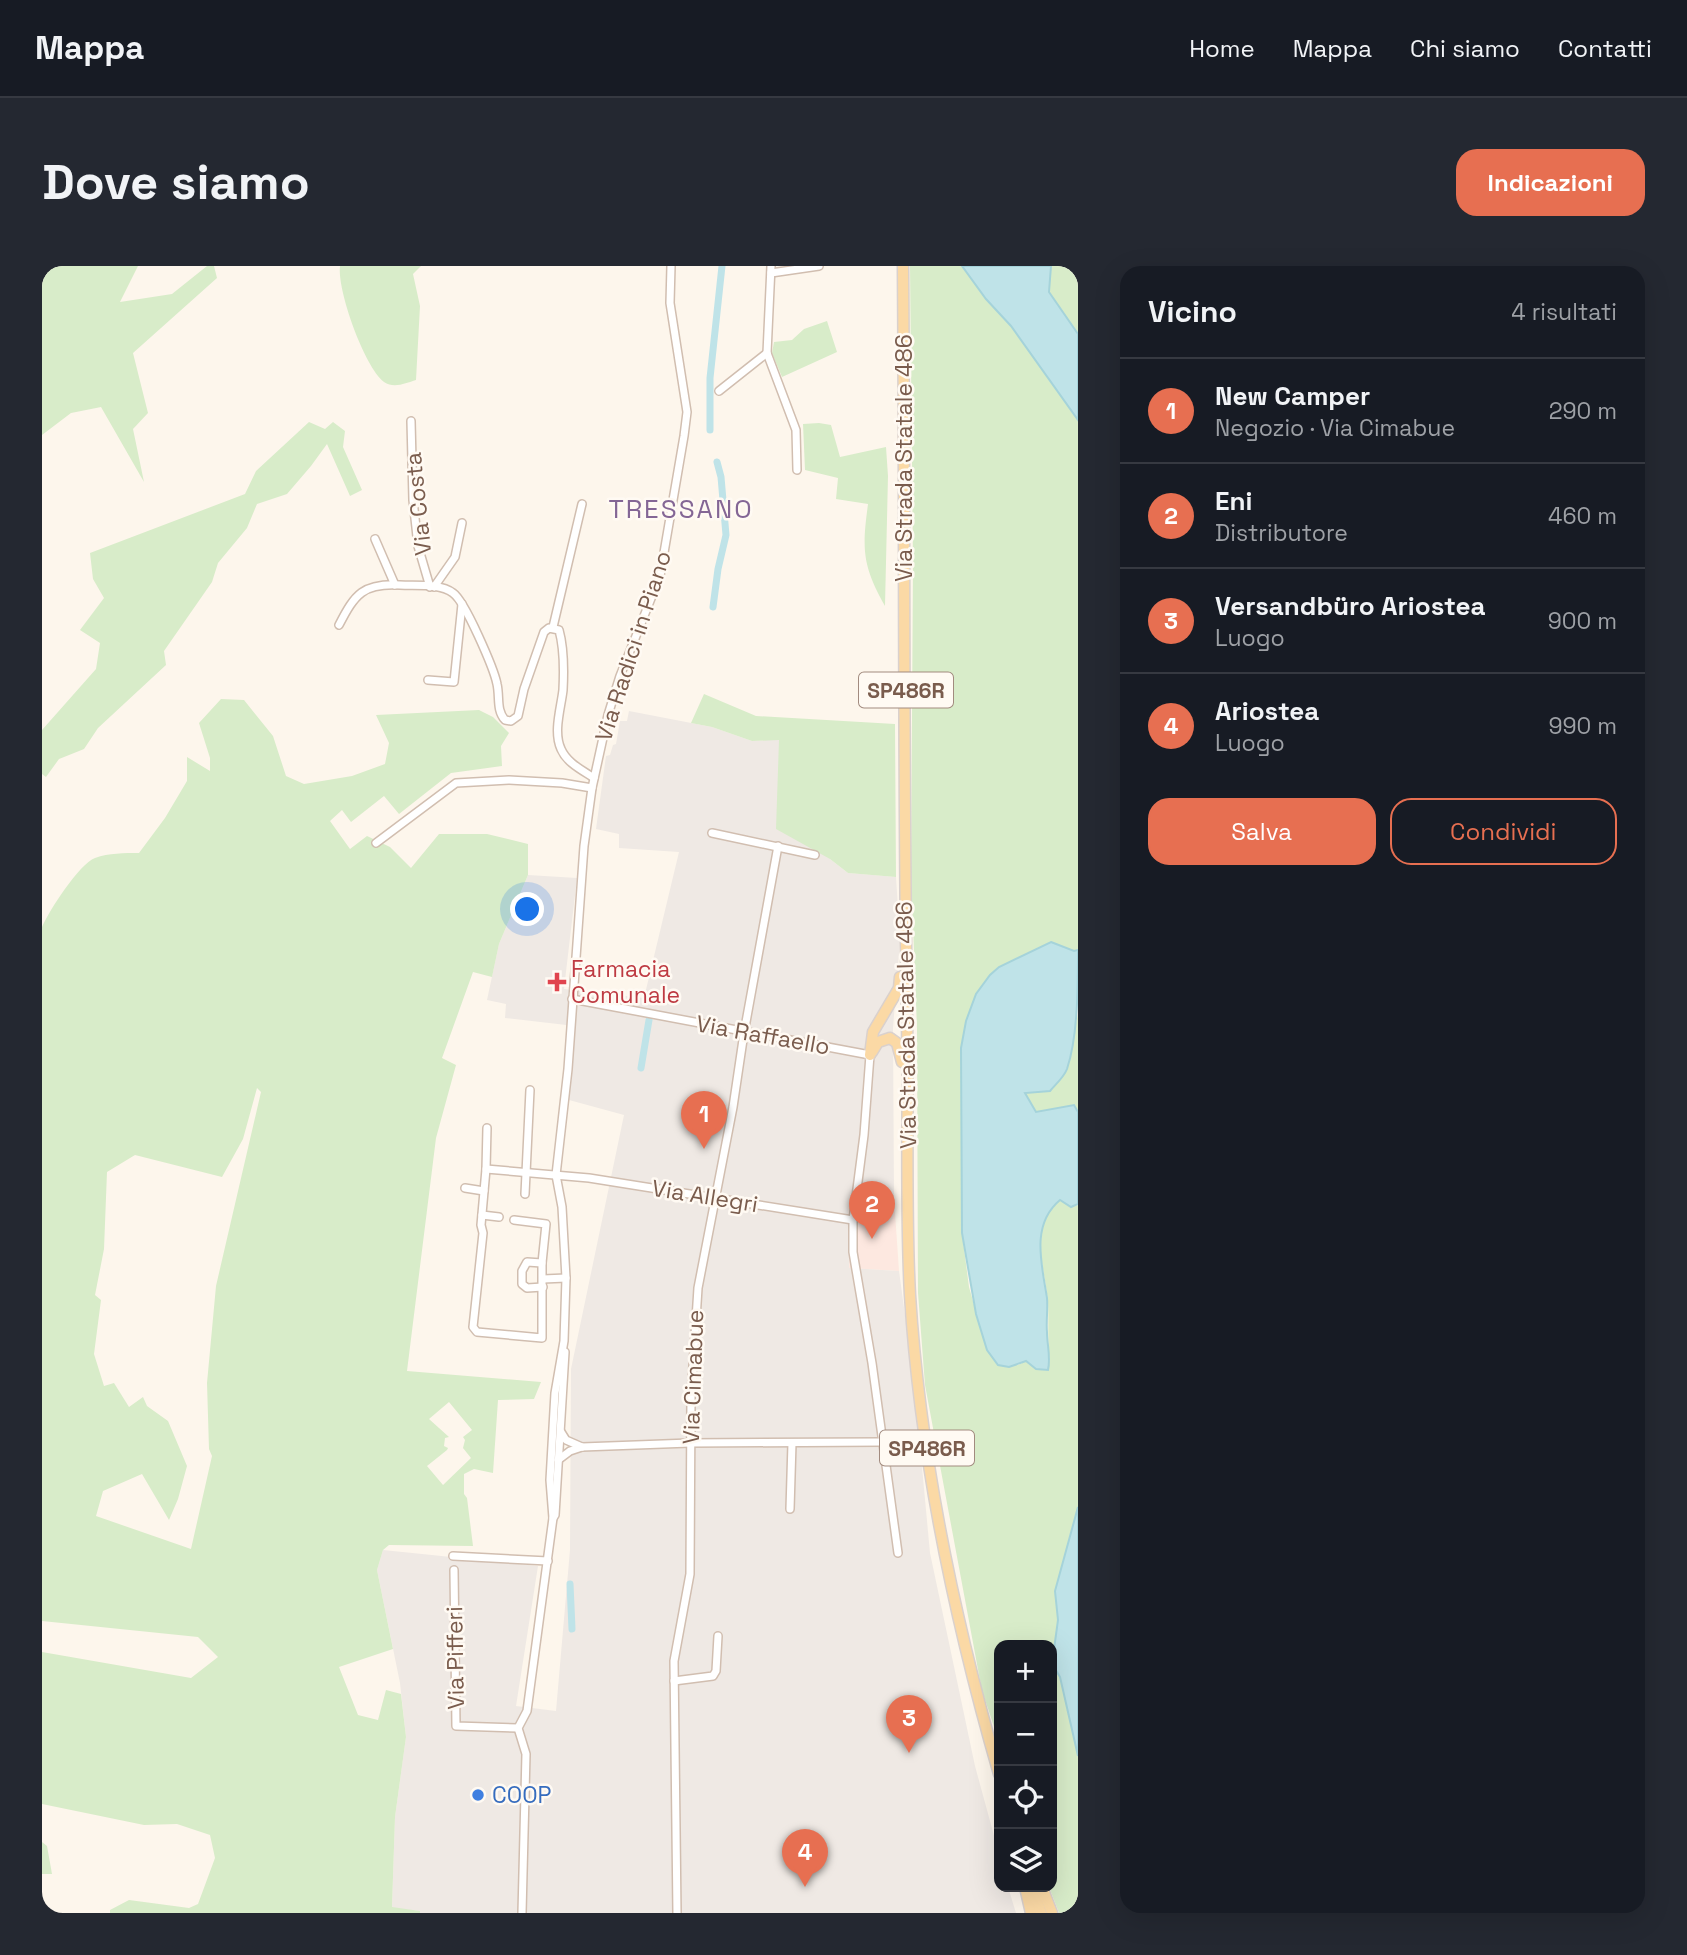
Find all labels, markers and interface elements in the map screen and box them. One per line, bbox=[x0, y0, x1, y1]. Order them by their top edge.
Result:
text: Mappa bbox=[35, 27, 144, 69]
text: Home bbox=[1189, 33, 1255, 64]
text: Mappa bbox=[1293, 33, 1372, 64]
text: Chi siamo bbox=[1410, 33, 1520, 64]
text: Contatti bbox=[1558, 33, 1652, 64]
button: Indicazioni bbox=[1456, 149, 1645, 216]
text: Dove siamo bbox=[42, 151, 310, 213]
text: Vicino bbox=[1148, 292, 1237, 331]
text: 4 risultati bbox=[1511, 297, 1617, 327]
street label: Via Strada Statale 486 bbox=[889, 334, 919, 582]
text: New Camper bbox=[1215, 379, 1370, 413]
text: 1 bbox=[1166, 396, 1176, 426]
text: 290 m bbox=[1549, 396, 1617, 426]
text: Negozio · Via Cimabue bbox=[1215, 413, 1455, 443]
street label: Via Costa bbox=[398, 451, 438, 557]
text: Eni bbox=[1215, 484, 1252, 518]
district label: TRESSANO bbox=[608, 492, 754, 526]
text: 2 bbox=[1164, 501, 1178, 531]
text: 460 m bbox=[1548, 501, 1617, 531]
text: Distributore bbox=[1215, 518, 1348, 548]
street label: Via Radici in Piano bbox=[588, 547, 678, 745]
text: Versandbüro Ariostea bbox=[1215, 589, 1485, 623]
text: 3 bbox=[1164, 606, 1178, 636]
text: 900 m bbox=[1548, 606, 1617, 636]
text: Luogo bbox=[1215, 623, 1285, 653]
road number: SP486R bbox=[859, 672, 953, 708]
text: Ariostea bbox=[1215, 694, 1319, 728]
text: 4 bbox=[1164, 711, 1178, 741]
text: 990 m bbox=[1548, 711, 1617, 741]
text: Luogo bbox=[1215, 728, 1285, 758]
button: Salva bbox=[1148, 798, 1376, 865]
button: Condividi bbox=[1390, 798, 1617, 865]
your location bbox=[510, 892, 544, 926]
street label: Via Strada Statale 486 bbox=[889, 901, 923, 1149]
place label: Farmacia Comunale bbox=[571, 954, 680, 1010]
marker: Farmacia Comunale bbox=[549, 974, 565, 990]
street label: Via Raffaello bbox=[694, 1008, 832, 1062]
pin: 1 bbox=[681, 1091, 727, 1149]
street label: Via Allegri bbox=[650, 1173, 760, 1219]
pin: 2 bbox=[849, 1181, 895, 1239]
street label: Via Cimabue bbox=[676, 1309, 710, 1445]
road number: SP486R bbox=[880, 1430, 974, 1466]
street label: Via Pifferi bbox=[439, 1606, 471, 1710]
map controls bbox=[994, 1640, 1057, 1892]
button: + bbox=[994, 1640, 1057, 1703]
pin: 3 bbox=[886, 1695, 932, 1753]
button: − bbox=[994, 1703, 1057, 1766]
button: locate bbox=[994, 1766, 1057, 1829]
place label: COOP bbox=[492, 1780, 552, 1810]
marker: COOP bbox=[470, 1787, 486, 1803]
pin: 4 bbox=[782, 1829, 828, 1887]
button: layers bbox=[994, 1829, 1057, 1892]

